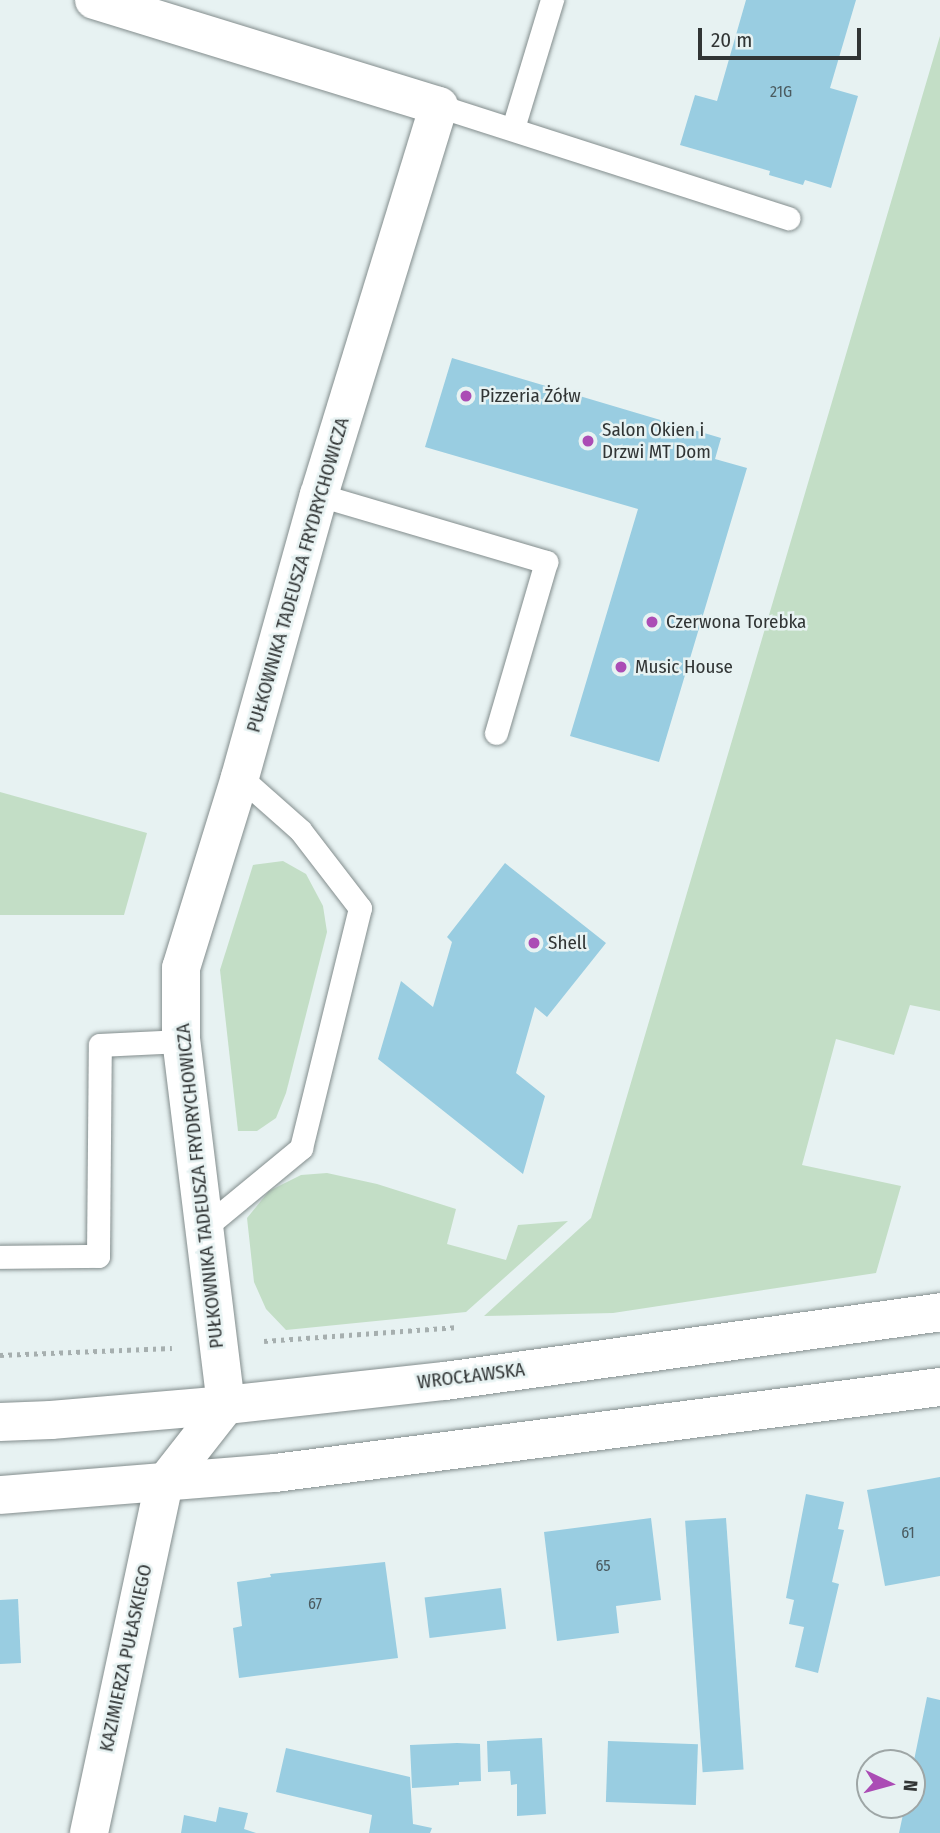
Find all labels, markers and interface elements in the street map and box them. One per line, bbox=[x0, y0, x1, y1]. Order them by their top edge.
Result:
scale bar bbox=[702, 14, 865, 58]
text: 20 m bbox=[711, 27, 752, 53]
house number: 21G bbox=[770, 82, 792, 102]
place label: Pizzeria Żółw bbox=[480, 385, 581, 407]
marker: Pizzeria Żółw bbox=[458, 388, 474, 404]
street label: PUŁKOWNIKA TADEUSZA FRYDRYCHOWICZA bbox=[242, 415, 354, 735]
place label: Salon Okien i Drzwi MT Dom bbox=[602, 419, 711, 463]
marker: Salon Okien i Drzwi MT Dom bbox=[580, 433, 596, 449]
place label: Czerwona Torebka bbox=[666, 611, 806, 633]
marker: Czerwona Torebka bbox=[644, 614, 660, 630]
place label: Music House bbox=[635, 656, 733, 678]
marker: Music House bbox=[613, 659, 629, 675]
place label: Shell bbox=[548, 932, 587, 954]
marker: Shell bbox=[526, 935, 542, 951]
street label: PUŁKOWNIKA TADEUSZA FRYDRYCHOWICZA bbox=[172, 1022, 228, 1350]
street label: WROCŁAWSKA bbox=[416, 1358, 526, 1394]
house number: 61 bbox=[901, 1523, 915, 1543]
house number: 65 bbox=[595, 1556, 611, 1576]
street label: KAZIMIERZA PUŁASKIEGO bbox=[95, 1562, 157, 1754]
house number: 67 bbox=[308, 1594, 322, 1614]
north arrow bbox=[856, 1749, 926, 1819]
text: N bbox=[898, 1779, 922, 1792]

